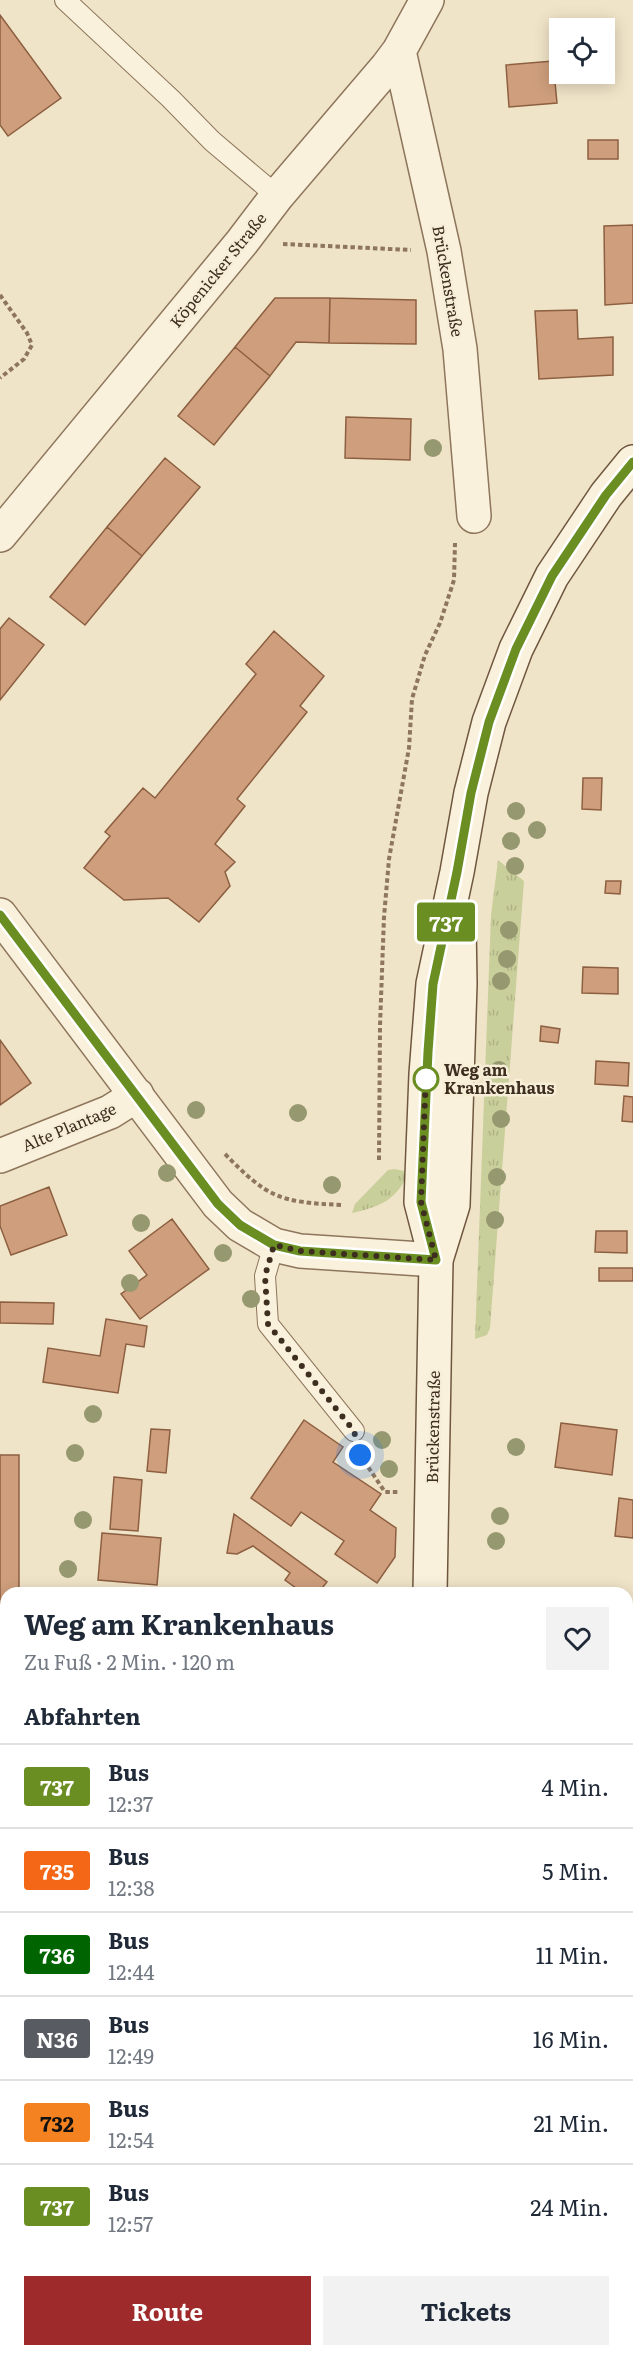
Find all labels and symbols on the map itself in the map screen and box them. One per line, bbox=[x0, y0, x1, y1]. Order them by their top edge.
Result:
street label: Köpenicker Straße bbox=[163, 207, 271, 332]
street label: Brückenstraße bbox=[427, 223, 471, 338]
line badge: 737 bbox=[412, 902, 480, 942]
place label: Weg am Krankenhaus bbox=[444, 1057, 555, 1099]
marker: Weg am Krankenhaus bbox=[413, 1066, 439, 1092]
street label: Alte Plantage bbox=[18, 1095, 119, 1157]
street label: Brückenstraße bbox=[419, 1370, 445, 1484]
your location bbox=[345, 1440, 375, 1470]

